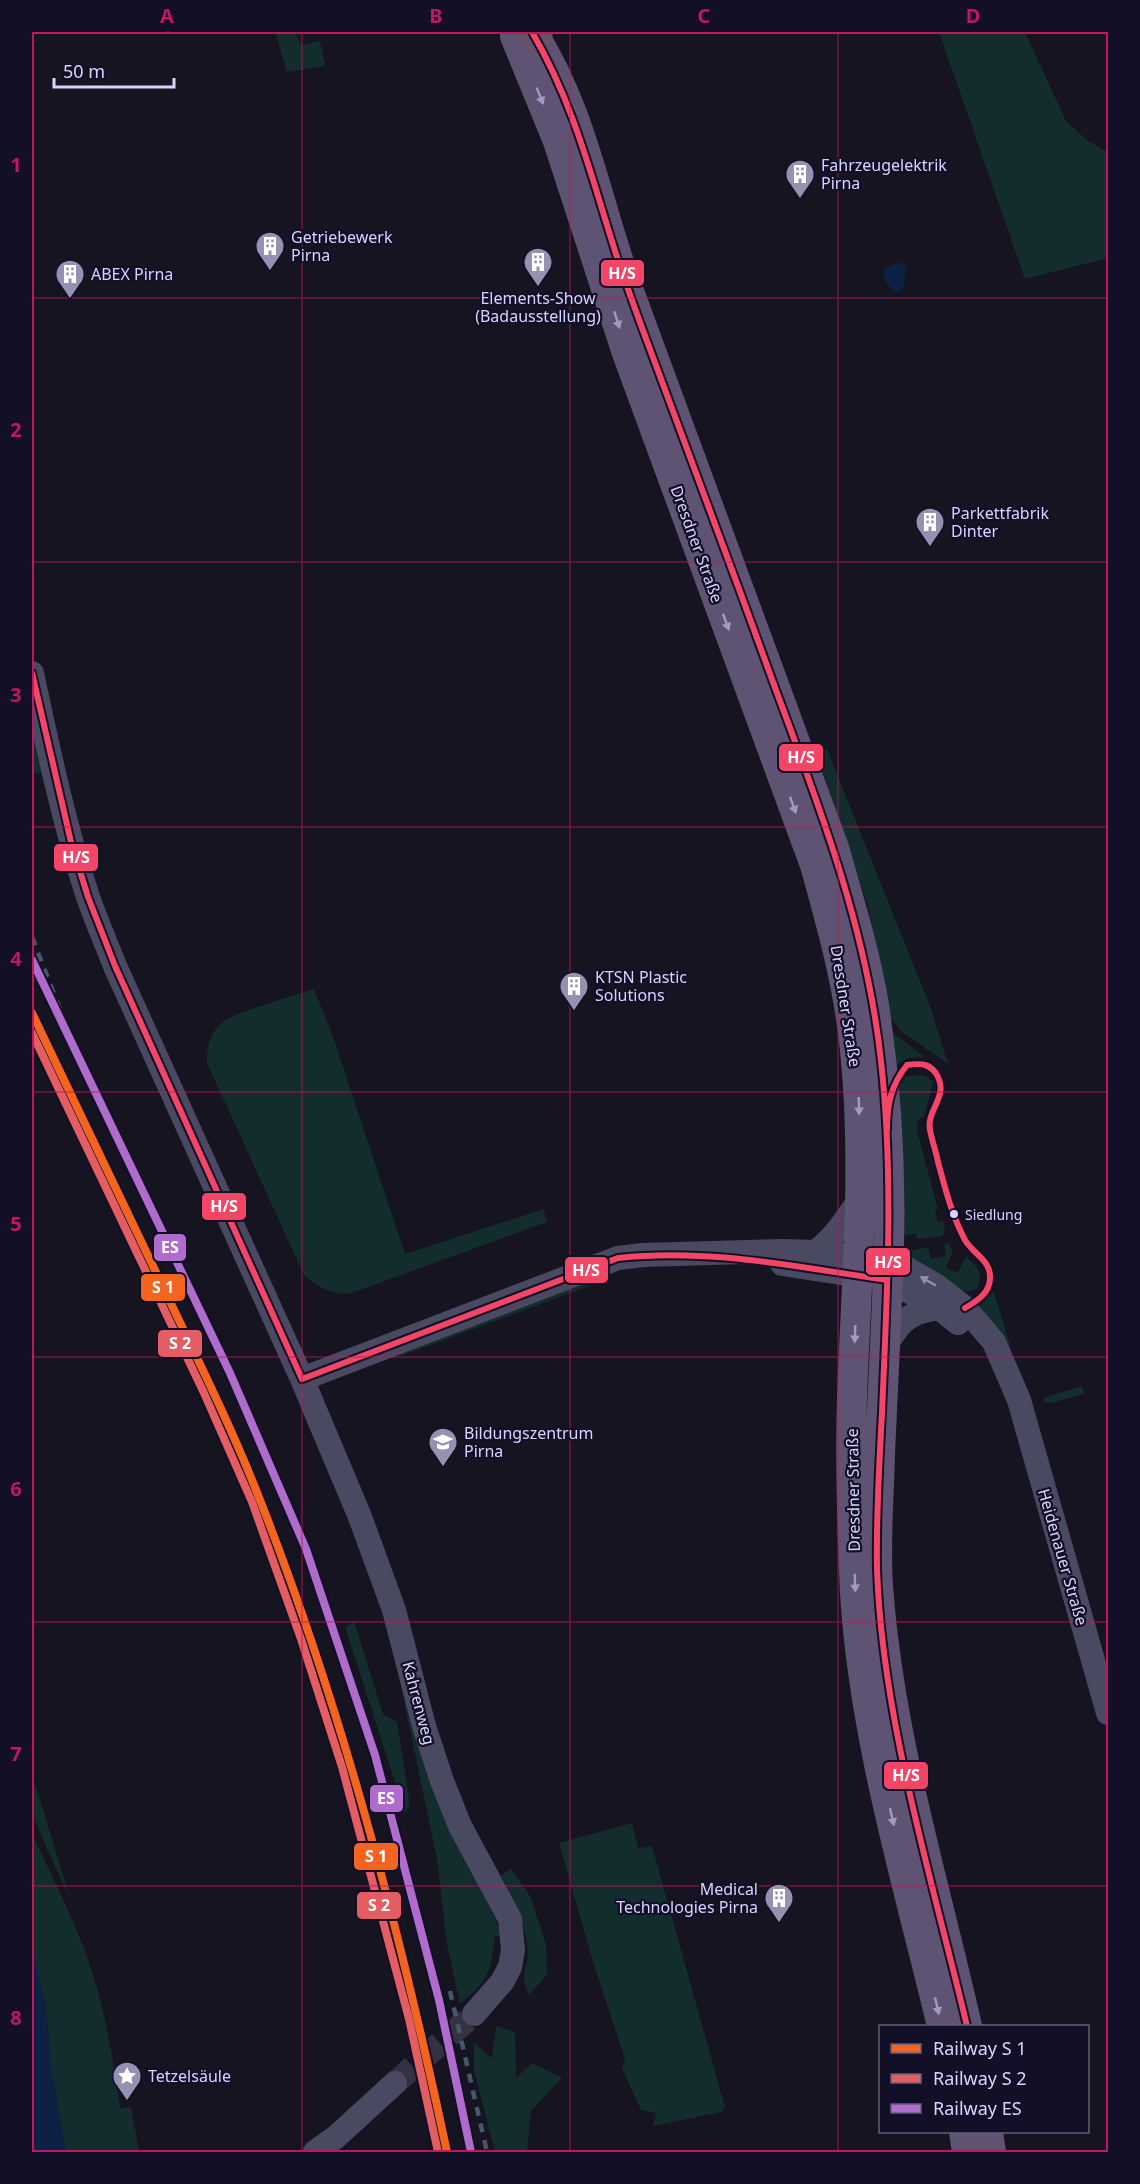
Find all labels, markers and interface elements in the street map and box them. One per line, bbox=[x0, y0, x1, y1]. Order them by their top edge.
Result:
text: A bbox=[160, 2, 174, 29]
text: B bbox=[429, 2, 443, 29]
text: C bbox=[698, 2, 711, 29]
text: D bbox=[966, 2, 980, 29]
scale bar bbox=[54, 51, 174, 89]
text: 50 m bbox=[63, 59, 105, 83]
one-way arrow bbox=[536, 87, 545, 105]
text: 1 bbox=[10, 151, 22, 178]
place label: Fahrzeugelektrik Pirna bbox=[821, 154, 947, 194]
building icon: Fahrzeugelektrik Pirna bbox=[784, 158, 816, 200]
place label: Getriebewerk Pirna bbox=[291, 226, 393, 266]
building icon: Getriebewerk Pirna bbox=[254, 230, 286, 272]
building icon: Elements-Show (Badausstellung) bbox=[522, 246, 554, 288]
building icon: ABEX Pirna bbox=[54, 258, 86, 300]
line badge: H/S bbox=[600, 259, 645, 287]
text: H/S bbox=[608, 262, 636, 284]
place label: ABEX Pirna bbox=[91, 263, 173, 285]
place label: Elements-Show (Badausstellung) bbox=[475, 287, 601, 327]
one-way arrow bbox=[612, 311, 622, 329]
text: 2 bbox=[10, 416, 22, 443]
street label: Dresdner Straße bbox=[666, 482, 728, 606]
place label: Parkettfabrik Dinter bbox=[951, 502, 1049, 542]
building icon: Parkettfabrik Dinter bbox=[914, 506, 946, 548]
one-way arrow bbox=[722, 613, 731, 631]
text: 3 bbox=[10, 681, 22, 708]
line badge: H/S bbox=[778, 743, 824, 772]
text: H/S bbox=[787, 746, 815, 768]
one-way arrow bbox=[789, 796, 799, 814]
line badge: H/S bbox=[53, 843, 99, 872]
text: H/S bbox=[62, 846, 90, 868]
street label: Dresdner Straße bbox=[826, 943, 866, 1069]
text: 4 bbox=[10, 945, 22, 972]
place label: KTSN Plastic Solutions bbox=[595, 966, 687, 1006]
building icon: KTSN Plastic Solutions bbox=[558, 970, 590, 1012]
one-way arrow bbox=[854, 1096, 863, 1115]
line badge: H/S bbox=[201, 1192, 247, 1221]
text: H/S bbox=[210, 1195, 238, 1217]
place label: Siedlung bbox=[965, 1205, 1022, 1224]
marker: Siedlung bbox=[948, 1208, 960, 1220]
text: 5 bbox=[10, 1210, 22, 1237]
line badge: ES bbox=[153, 1233, 187, 1262]
text: ES bbox=[161, 1236, 179, 1258]
line badge: H/S bbox=[865, 1247, 911, 1276]
text: H/S bbox=[874, 1251, 902, 1273]
line badge: H/S bbox=[564, 1256, 609, 1284]
text: H/S bbox=[572, 1259, 600, 1281]
line badge: S 1 bbox=[140, 1273, 186, 1302]
text: S 1 bbox=[152, 1276, 174, 1298]
one-way arrow bbox=[919, 1276, 936, 1286]
one-way arrow bbox=[850, 1325, 859, 1344]
line badge: S 2 bbox=[157, 1329, 203, 1358]
text: S 2 bbox=[169, 1332, 191, 1354]
place label: Bildungszentrum Pirna bbox=[464, 1422, 593, 1462]
school or university icon: Bildungszentrum Pirna bbox=[427, 1426, 459, 1468]
street label: Dresdner Straße bbox=[841, 1428, 865, 1552]
text: 6 bbox=[10, 1475, 22, 1502]
street label: Heidenauer Straße bbox=[1033, 1486, 1093, 1628]
one-way arrow bbox=[850, 1573, 860, 1592]
street label: Kahrenweg bbox=[397, 1659, 441, 1747]
text: 7 bbox=[10, 1740, 22, 1767]
line badge: H/S bbox=[883, 1761, 929, 1790]
text: H/S bbox=[892, 1764, 920, 1786]
line badge: ES bbox=[369, 1784, 404, 1813]
text: ES bbox=[377, 1787, 395, 1809]
one-way arrow bbox=[887, 1807, 897, 1826]
line badge: S 1 bbox=[353, 1842, 399, 1871]
text: S 1 bbox=[365, 1845, 387, 1867]
place label: Medical Technologies Pirna bbox=[616, 1878, 758, 1918]
building icon: Medical Technologies Pirna bbox=[763, 1882, 795, 1924]
line badge: S 2 bbox=[356, 1891, 402, 1920]
text: S 2 bbox=[368, 1894, 390, 1916]
one-way arrow bbox=[933, 1997, 942, 2016]
text: 8 bbox=[10, 2004, 22, 2031]
legend bbox=[879, 2025, 1089, 2133]
text: Railway S 1 bbox=[933, 2036, 1027, 2060]
place icon: Tetzelsäule bbox=[111, 2060, 143, 2102]
place label: Tetzelsäule bbox=[148, 2065, 231, 2087]
text: Railway S 2 bbox=[933, 2066, 1027, 2090]
text: Railway ES bbox=[933, 2096, 1022, 2120]

